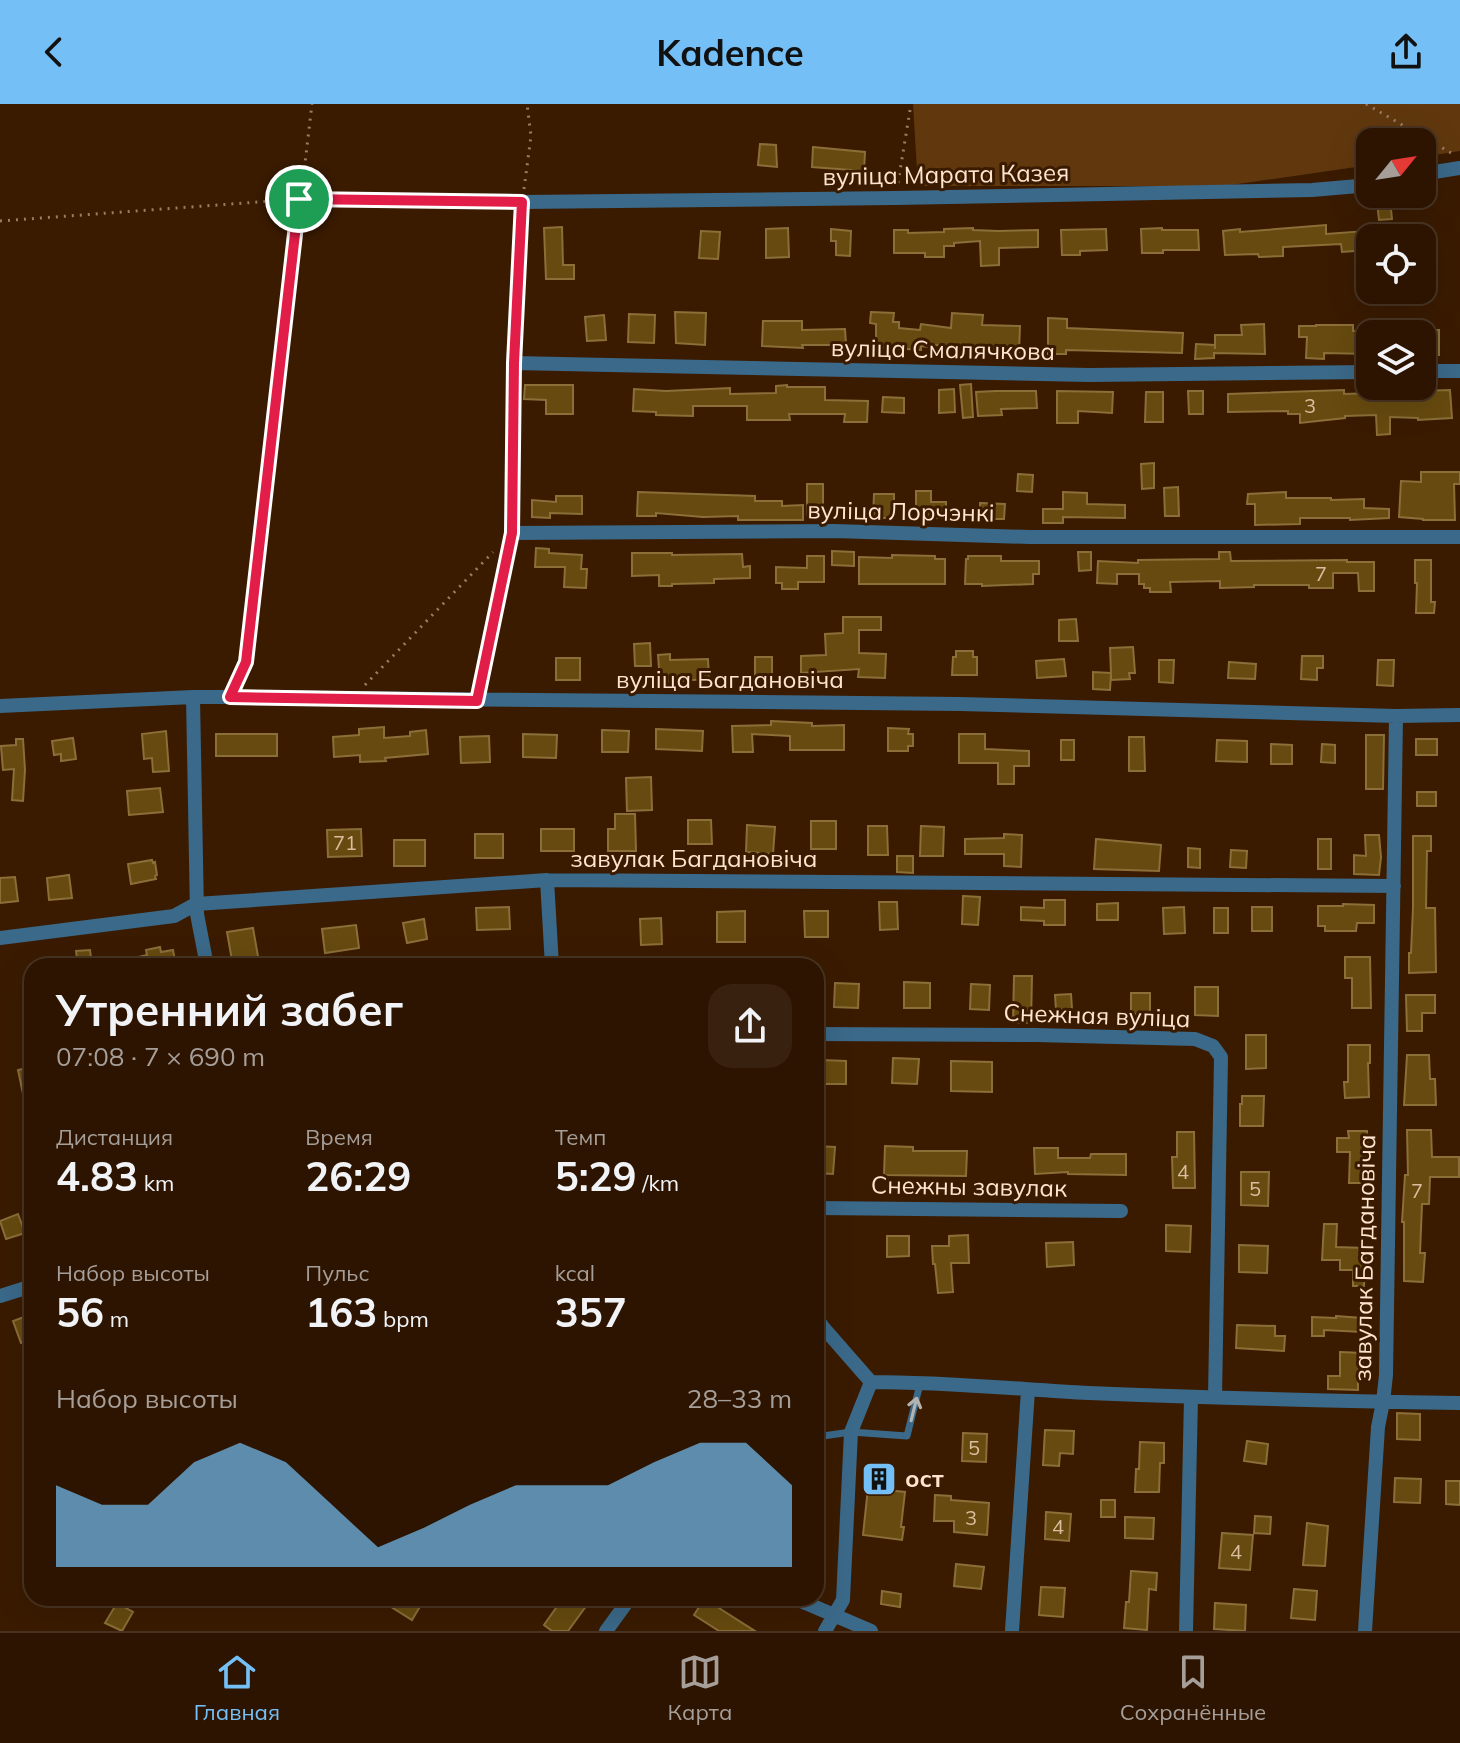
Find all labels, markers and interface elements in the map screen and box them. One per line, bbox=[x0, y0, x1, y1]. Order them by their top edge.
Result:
icon: back bbox=[32, 30, 76, 74]
text: Kadence bbox=[656, 30, 804, 75]
icon: share bbox=[1384, 30, 1428, 74]
north arrow bbox=[1356, 128, 1436, 208]
map controls bbox=[1356, 128, 1436, 400]
street label: вуліца Марата Казея bbox=[822, 157, 1070, 191]
pin bbox=[265, 165, 333, 233]
icon: arrive bbox=[277, 177, 321, 221]
button: locate bbox=[1356, 224, 1436, 304]
button: layers bbox=[1356, 320, 1436, 400]
street label: вуліца Смалячкова bbox=[831, 332, 1055, 366]
house number: 3 bbox=[1304, 393, 1316, 418]
street label: вуліца Лорчэнкі bbox=[807, 494, 995, 528]
house number: 7 bbox=[1315, 561, 1327, 586]
street label: вуліца Багдановіча bbox=[616, 664, 844, 694]
house number: 71 bbox=[333, 830, 357, 855]
street label: завулак Багдановіча bbox=[571, 843, 817, 873]
text: Утренний забег bbox=[56, 982, 403, 1037]
button: share bbox=[708, 984, 792, 1068]
street label: Снежная вуліца bbox=[1003, 997, 1191, 1033]
text: 07:08 · 7 × 690 m bbox=[56, 1040, 265, 1073]
text: Дистанция bbox=[56, 1123, 173, 1151]
text: Время bbox=[305, 1123, 373, 1151]
text: Темп bbox=[555, 1123, 606, 1151]
street label: завулак Багдановіча bbox=[1347, 1134, 1381, 1382]
text: 4.83 bbox=[56, 1151, 138, 1201]
text: 26:29 bbox=[305, 1151, 411, 1201]
text: 5:29 bbox=[555, 1151, 637, 1201]
house number: 4 bbox=[1177, 1159, 1189, 1184]
text: km bbox=[138, 1169, 174, 1197]
text: /km bbox=[637, 1169, 679, 1197]
street label: Снежны завулак bbox=[871, 1169, 1067, 1203]
house number: 5 bbox=[1249, 1176, 1261, 1201]
house number: 7 bbox=[1411, 1178, 1423, 1203]
text: Набор высоты bbox=[56, 1259, 210, 1287]
text: Пульс bbox=[305, 1259, 370, 1287]
text: kcal bbox=[555, 1259, 595, 1287]
text: 56 bbox=[56, 1287, 104, 1337]
text: 163 bbox=[305, 1287, 377, 1337]
text: 357 bbox=[555, 1287, 627, 1337]
text: m bbox=[104, 1305, 129, 1333]
text: bpm bbox=[377, 1305, 429, 1333]
text: Набор высоты bbox=[56, 1382, 238, 1415]
text: 28–33 m bbox=[687, 1382, 792, 1415]
one-way arrow bbox=[907, 1396, 922, 1422]
house number: 5 bbox=[968, 1435, 980, 1460]
building icon: ост bbox=[860, 1460, 898, 1498]
place label: ост bbox=[905, 1463, 944, 1493]
house number: 3 bbox=[965, 1505, 977, 1530]
house number: 4 bbox=[1052, 1514, 1064, 1539]
house number: 4 bbox=[1230, 1539, 1242, 1564]
tab: Главная bbox=[194, 1650, 280, 1726]
tab: Карта bbox=[668, 1650, 732, 1726]
tab: Сохранённые bbox=[1120, 1650, 1266, 1726]

